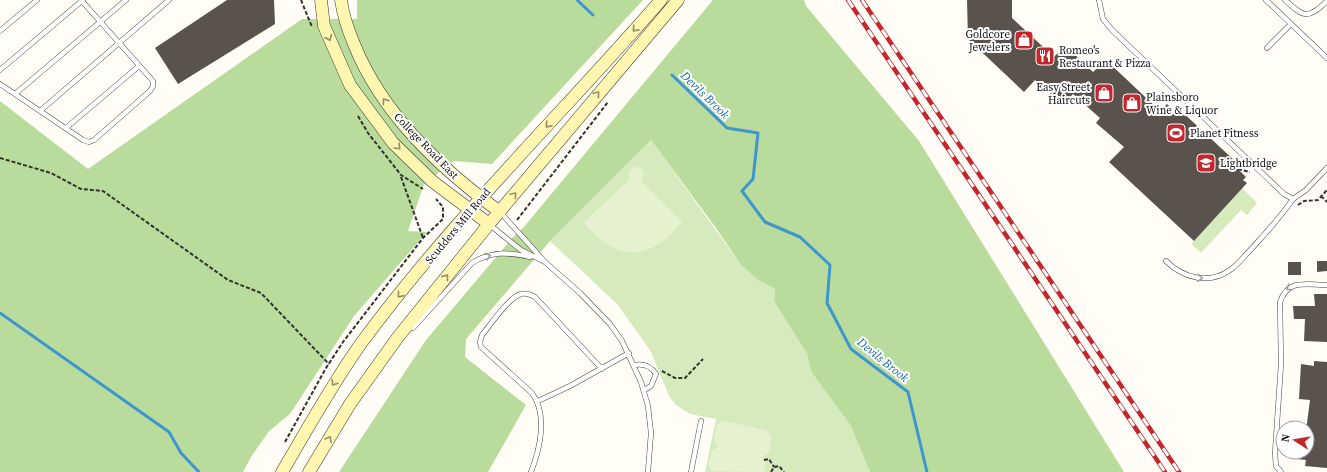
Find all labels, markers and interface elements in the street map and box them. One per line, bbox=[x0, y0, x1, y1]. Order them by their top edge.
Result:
one-way arrow bbox=[633, 24, 640, 32]
place label: Goldcore Jewelers bbox=[965, 27, 1010, 55]
shop icon: Goldcore Jewelers bbox=[1013, 29, 1035, 51]
one-way arrow bbox=[325, 34, 333, 41]
place label: Romeo's Restaurant & Pizza bbox=[1059, 43, 1151, 71]
restaurant icon: Romeo's Restaurant & Pizza bbox=[1034, 45, 1056, 67]
water label: Devils Brook bbox=[676, 67, 733, 123]
place label: Easy Street Haircuts bbox=[1036, 80, 1090, 108]
shop icon: Easy Street Haircuts bbox=[1093, 82, 1115, 104]
place label: Plainsboro Wine & Liquor bbox=[1146, 90, 1218, 118]
one-way arrow bbox=[593, 92, 600, 99]
shop icon: Plainsboro Wine & Liquor bbox=[1121, 92, 1143, 114]
one-way arrow bbox=[382, 98, 390, 105]
street label: College Road East bbox=[390, 110, 462, 183]
one-way arrow bbox=[545, 120, 552, 128]
sports icon: Planet Fitness bbox=[1165, 122, 1187, 144]
place label: Planet Fitness bbox=[1190, 126, 1259, 141]
one-way arrow bbox=[393, 142, 401, 150]
school or university icon: Lightbridge bbox=[1195, 152, 1217, 174]
place label: Lightbridge bbox=[1220, 156, 1278, 171]
street label: Scudders Mill Road bbox=[422, 184, 495, 267]
one-way arrow bbox=[510, 192, 517, 199]
one-way arrow bbox=[484, 252, 491, 261]
one-way arrow bbox=[1197, 273, 1203, 282]
one-way arrow bbox=[441, 274, 448, 281]
one-way arrow bbox=[1287, 284, 1294, 291]
one-way arrow bbox=[398, 290, 405, 298]
water label: Devils Brook bbox=[853, 334, 912, 386]
one-way arrow bbox=[331, 379, 339, 386]
north arrow bbox=[1275, 420, 1315, 460]
text: N bbox=[1278, 433, 1294, 444]
one-way arrow bbox=[324, 436, 332, 443]

